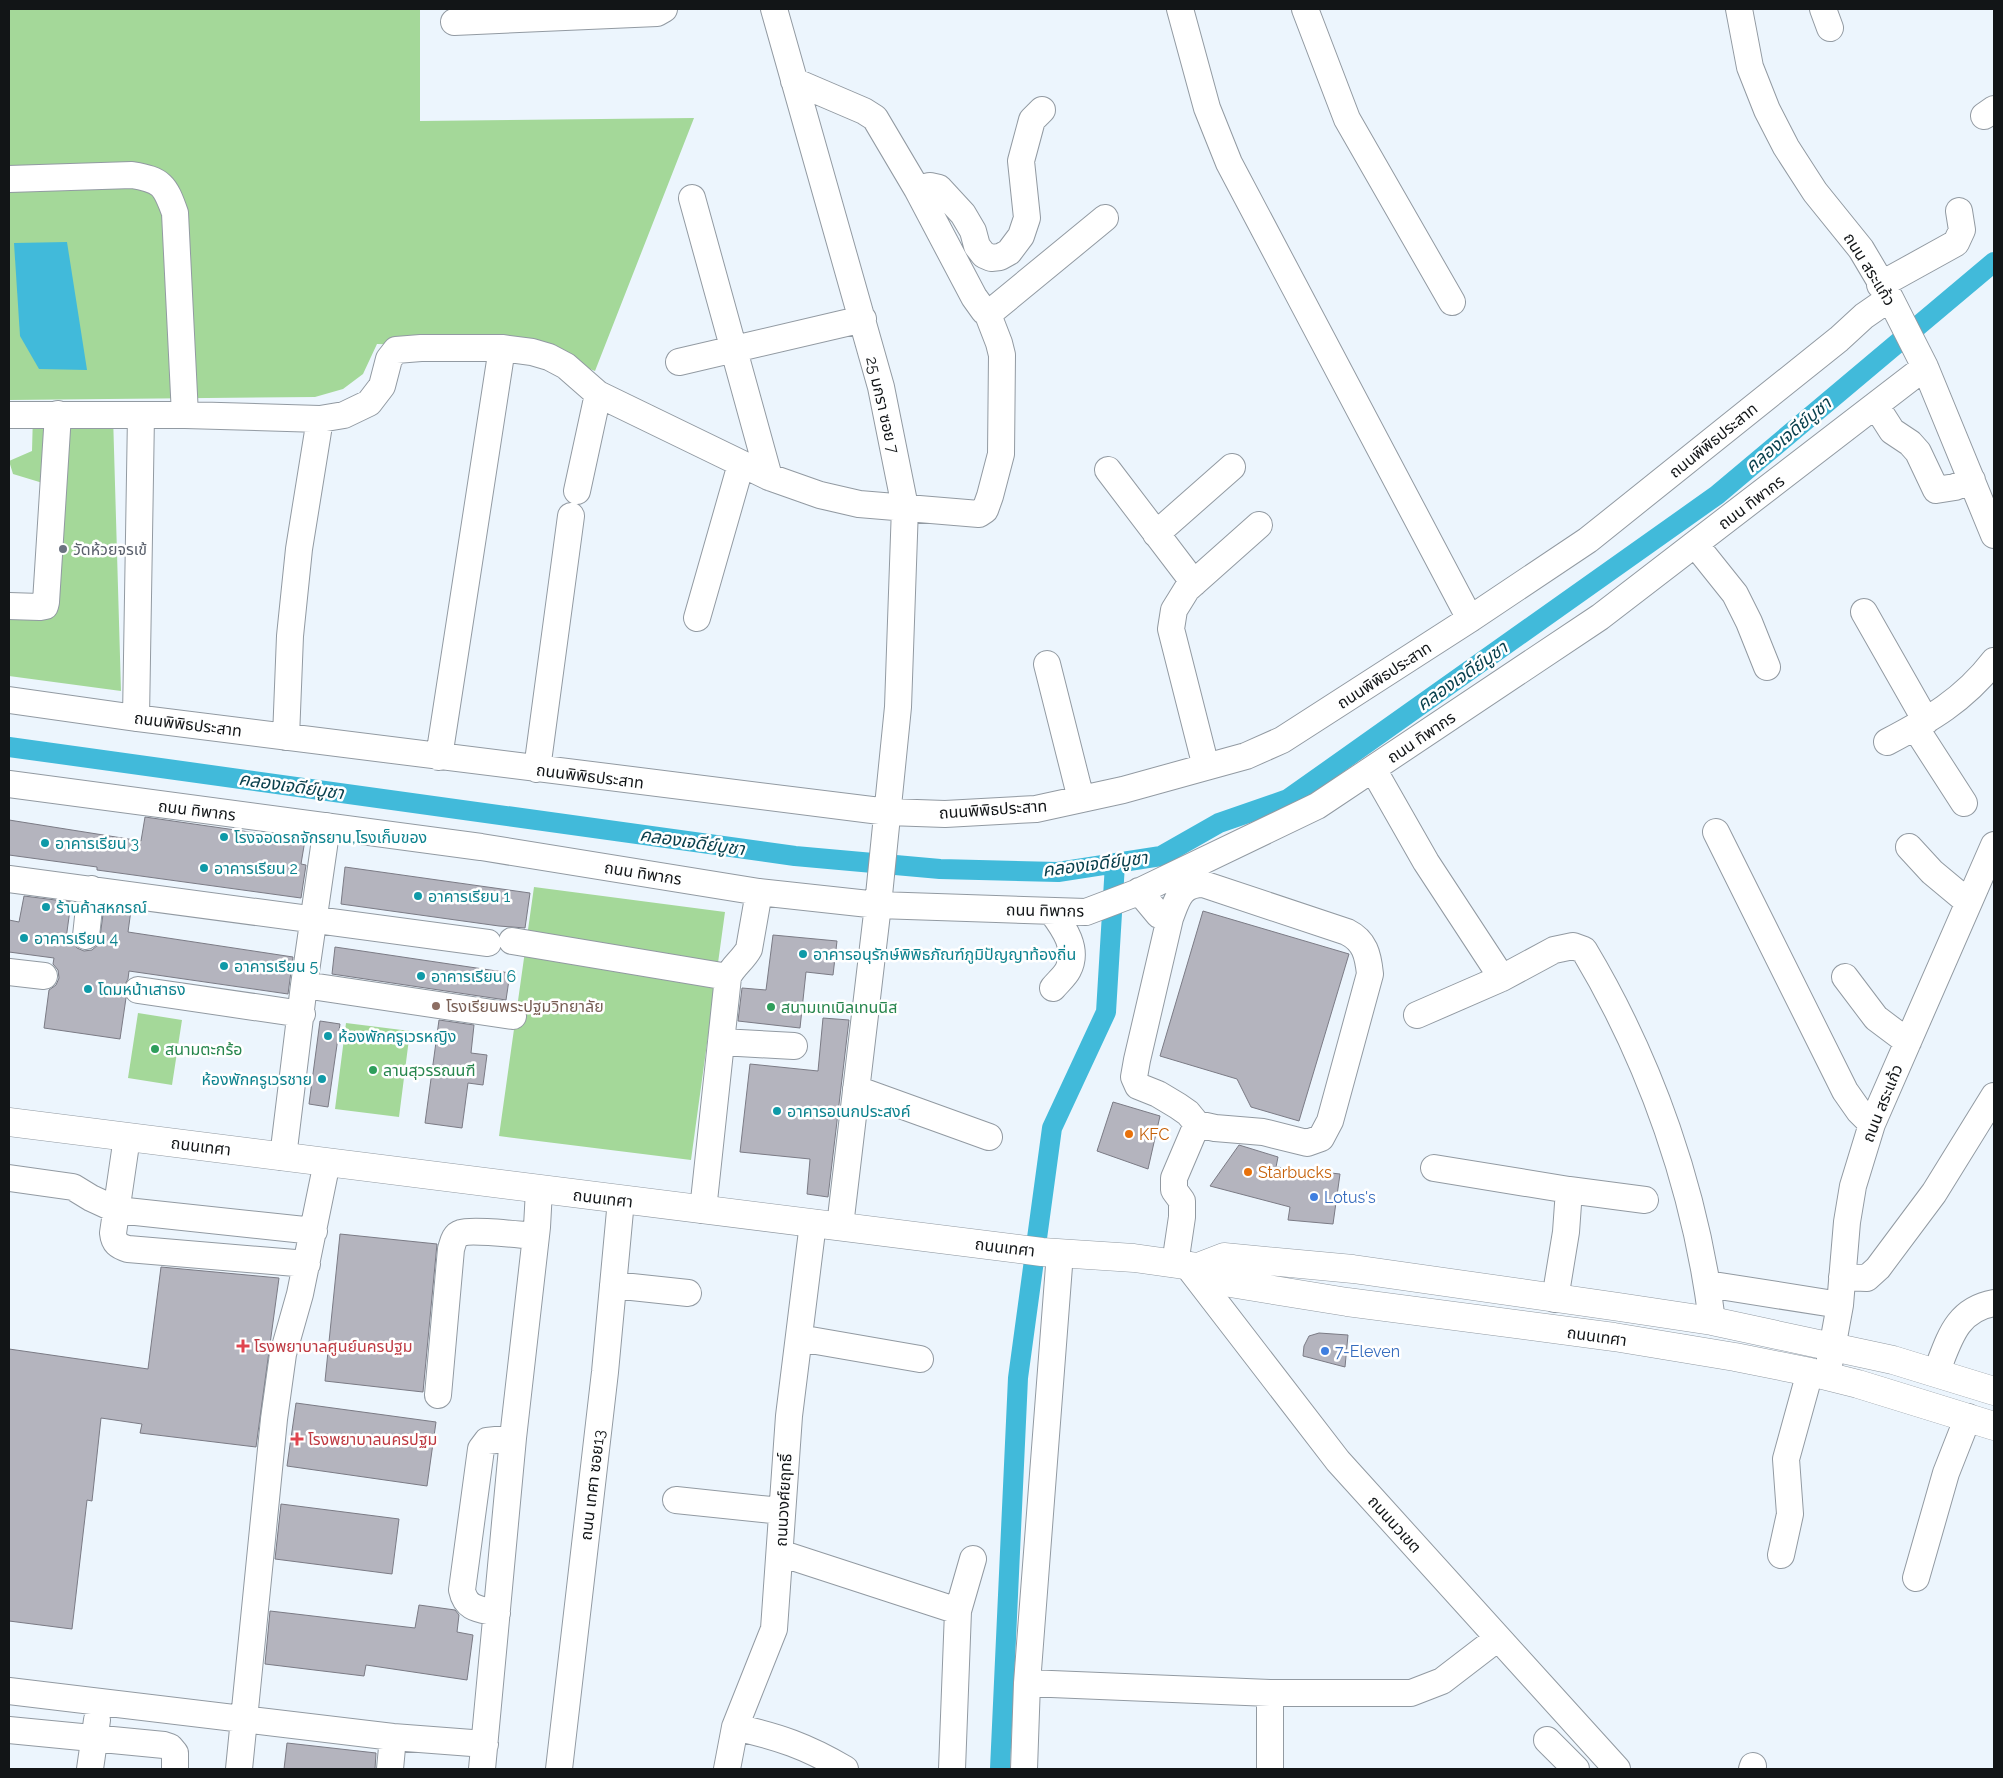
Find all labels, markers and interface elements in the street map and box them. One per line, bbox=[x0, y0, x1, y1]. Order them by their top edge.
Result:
street label: ถนน สระแก้ว bbox=[1840, 229, 1899, 309]
street label: 25 มกรา ซอย 7 bbox=[862, 355, 903, 456]
water label: คลองเจดีย์บูชา bbox=[1740, 392, 1836, 477]
street label: ถนนพิพิธประสาท bbox=[1665, 399, 1761, 482]
street label: ถนน ทิพากร bbox=[1714, 471, 1788, 533]
place label: วัดห้วยจรเข้ bbox=[73, 540, 147, 559]
marker: วัดห้วยจรเข้ bbox=[57, 543, 69, 555]
water label: คลองเจดีย์บูชา bbox=[1412, 636, 1512, 715]
street label: ถนนพิพิธประสาท bbox=[1334, 638, 1435, 713]
street label: ถนนพิพิธประสาท bbox=[133, 708, 243, 741]
street label: ถนน ทิพากร bbox=[1384, 708, 1459, 767]
street label: ถนนพิพิธประสาท bbox=[535, 760, 645, 793]
water label: คลองเจดีย์บูชา bbox=[237, 768, 345, 804]
street label: ถนน ทิพากร bbox=[157, 796, 237, 825]
street label: ถนนพิพิธประสาท bbox=[938, 796, 1048, 823]
water label: คลองเจดีย์บูชา bbox=[638, 824, 746, 860]
place label: โรงจอดรถจักรยาน,โรงเก็บของ bbox=[234, 828, 427, 847]
marker: โรงจอดรถจักรยาน,โรงเก็บของ bbox=[218, 831, 230, 843]
place label: อาคารเรียน 3 bbox=[55, 834, 139, 853]
marker: อาคารเรียน 3 bbox=[39, 837, 51, 849]
water label: คลองเจดีย์บูชา bbox=[1041, 847, 1149, 881]
street label: ถนน ทิพากร bbox=[603, 858, 683, 889]
place label: อาคารเรียน 2 bbox=[214, 859, 298, 878]
marker: อาคารเรียน 2 bbox=[198, 862, 210, 874]
place label: อาคารเรียน 1 bbox=[428, 887, 511, 906]
marker: อาคารเรียน 1 bbox=[412, 890, 424, 902]
place label: ร้านค้าสหกรณ์ bbox=[56, 898, 147, 917]
street label: ถนน ทิพากร bbox=[1006, 900, 1084, 921]
marker: ร้านค้าสหกรณ์ bbox=[40, 901, 52, 913]
place label: อาคารเรียน 4 bbox=[34, 929, 119, 948]
marker: อาคารเรียน 4 bbox=[18, 932, 30, 944]
place label: อาคารอนุรักษ์พิพิธภัณฑ์ภูมิปัญญาท้องถิ่น bbox=[813, 944, 1076, 964]
marker: อาคารอนุรักษ์พิพิธภัณฑ์ภูมิปัญญาท้องถิ่น bbox=[797, 948, 809, 960]
place label: อาคารเรียน 5 bbox=[234, 957, 319, 976]
marker: อาคารเรียน 5 bbox=[218, 960, 230, 972]
place label: อาคารเรียน 6 bbox=[431, 967, 516, 986]
marker: อาคารเรียน 6 bbox=[415, 970, 427, 982]
place label: โดมหน้าเสาธง bbox=[98, 980, 186, 999]
marker: โดมหน้าเสาธง bbox=[82, 983, 94, 995]
place label: โรงเรียนพระปฐมวิทยาลัย bbox=[446, 997, 604, 1016]
place label: สนามเทเบิลเทนนิส bbox=[781, 998, 897, 1017]
marker: โรงเรียนพระปฐมวิทยาลัย bbox=[430, 1000, 442, 1012]
marker: สนามเทเบิลเทนนิส bbox=[765, 1001, 777, 1013]
place label: ห้องพักครูเวรหญิง bbox=[338, 1027, 456, 1046]
marker: ห้องพักครูเวรหญิง bbox=[322, 1030, 334, 1042]
place label: สนามตะกร้อ bbox=[165, 1040, 242, 1059]
marker: สนามตะกร้อ bbox=[149, 1043, 161, 1055]
place label: ลานสุวรรณนฑี bbox=[383, 1061, 475, 1080]
street label: ถนน สระแก้ว bbox=[1858, 1061, 1907, 1145]
marker: ลานสุวรรณนฑี bbox=[367, 1064, 379, 1076]
place label: ห้องพักครูเวรชาย bbox=[201, 1070, 312, 1089]
marker: ห้องพักครูเวรชาย bbox=[316, 1073, 328, 1085]
place label: อาคารอเนกประสงค์ bbox=[787, 1102, 911, 1121]
marker: อาคารอเนกประสงค์ bbox=[771, 1105, 783, 1117]
place label: KFC bbox=[1139, 1125, 1169, 1144]
marker: KFC bbox=[1123, 1128, 1135, 1140]
street label: ถนนเทศา bbox=[170, 1133, 232, 1160]
place label: Starbucks bbox=[1258, 1163, 1332, 1182]
marker: Starbucks bbox=[1242, 1166, 1254, 1178]
street label: ถนนเทศา bbox=[572, 1185, 634, 1212]
place label: Lotus's bbox=[1324, 1188, 1376, 1207]
marker: Lotus's bbox=[1308, 1191, 1320, 1203]
street label: ถนนเทศา bbox=[974, 1234, 1036, 1261]
street label: ถนนเทศา bbox=[1566, 1323, 1628, 1350]
place label: โรงพยาบาลศูนย์นครปฐม bbox=[254, 1337, 413, 1356]
marker: โรงพยาบาลศูนย์นครปฐม bbox=[236, 1339, 250, 1353]
place label: 7-Eleven bbox=[1335, 1342, 1400, 1361]
marker: 7-Eleven bbox=[1319, 1345, 1331, 1357]
street label: ถนน เทศา ซอย13 bbox=[576, 1429, 609, 1542]
place label: โรงพยาบาลนครปฐม bbox=[308, 1430, 437, 1449]
marker: โรงพยาบาลนครปฐม bbox=[290, 1432, 304, 1446]
street label: ถนนวงศ์ยฤทธิ์ bbox=[772, 1453, 795, 1547]
street label: ถนนนวเขต bbox=[1364, 1492, 1425, 1557]

